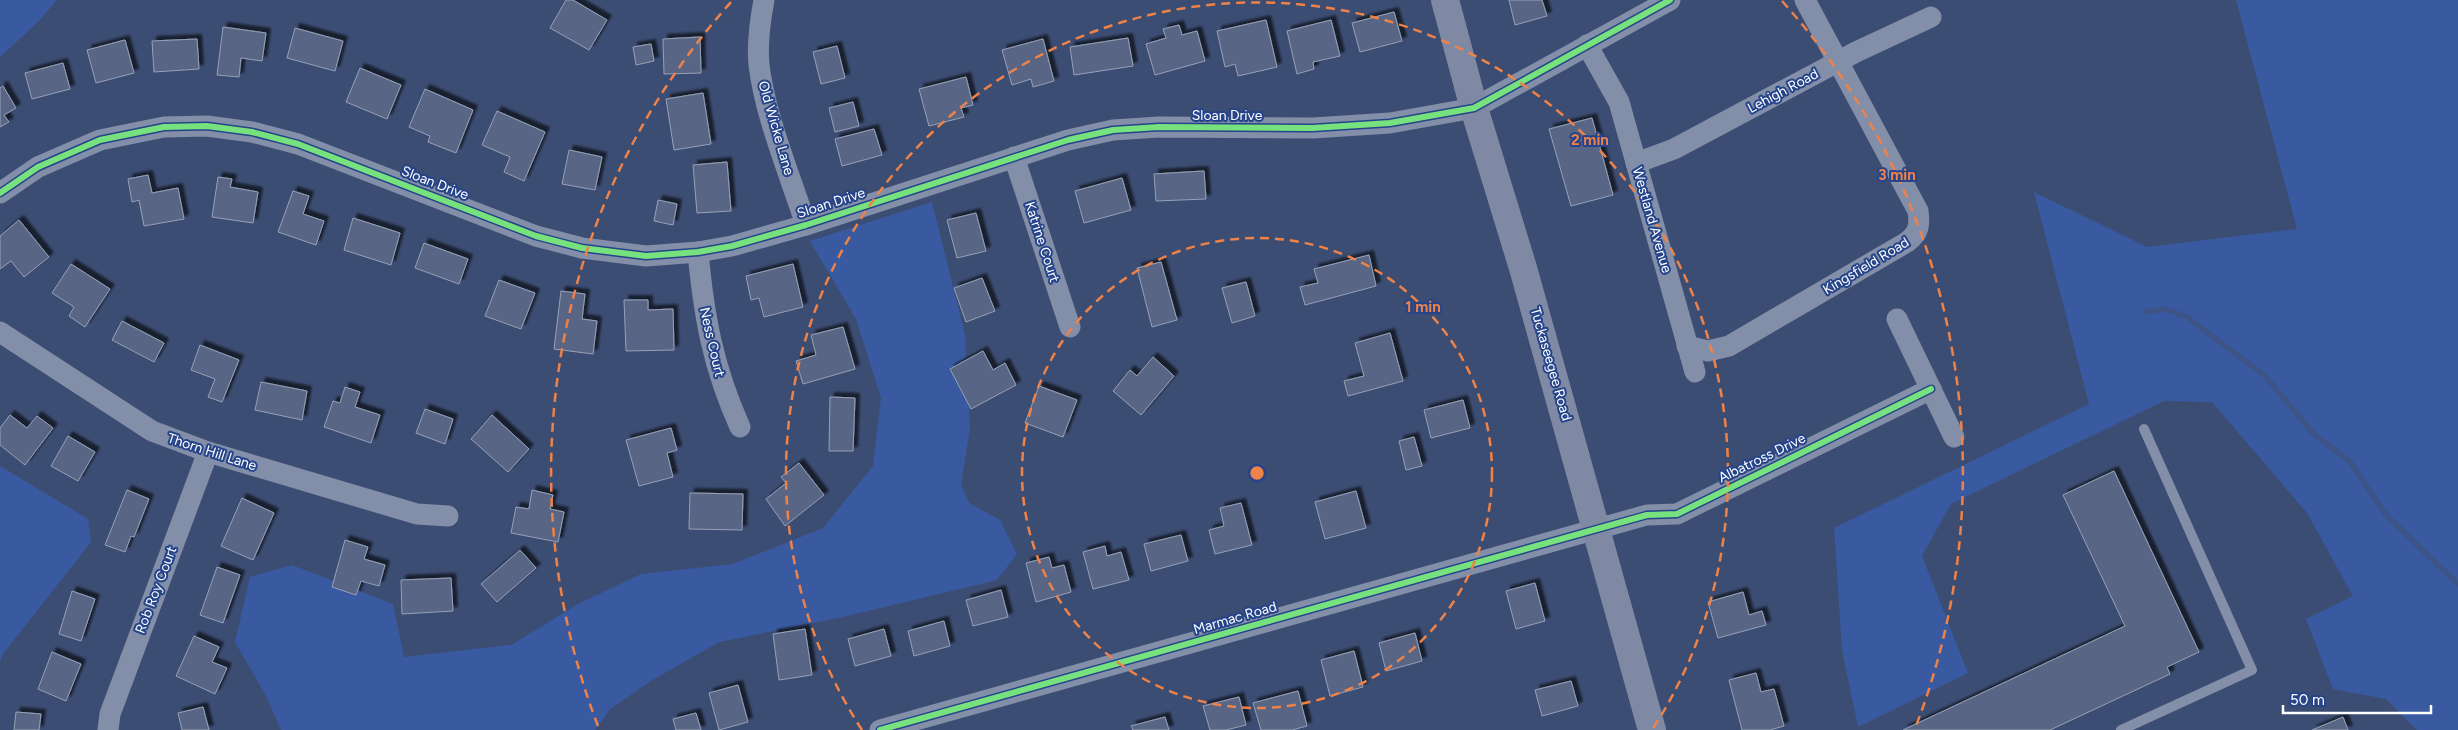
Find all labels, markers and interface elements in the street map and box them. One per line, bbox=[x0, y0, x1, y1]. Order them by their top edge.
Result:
street label: Lehigh Road bbox=[1745, 65, 1821, 117]
street label: Old Wicke Lane bbox=[754, 79, 798, 178]
street label: Sloan Drive bbox=[1192, 107, 1263, 124]
text: 2 min bbox=[1571, 131, 1609, 149]
street label: Sloan Drive bbox=[399, 162, 471, 204]
street label: Westland Avenue bbox=[1629, 165, 1675, 275]
text: 3 min bbox=[1878, 166, 1916, 184]
street label: Sloan Drive bbox=[795, 184, 868, 222]
street label: Katrine Court bbox=[1021, 200, 1063, 284]
street label: Kingsfield Road bbox=[1820, 234, 1912, 298]
text: 1 min bbox=[1405, 298, 1441, 316]
street label: Ness Court bbox=[696, 305, 728, 379]
street label: Tuckaseegee Road bbox=[1527, 305, 1575, 423]
street label: Albatross Drive bbox=[1716, 429, 1809, 486]
street label: Thorn Hill Lane bbox=[165, 430, 259, 475]
centre of rings bbox=[1248, 464, 1266, 482]
street label: Rob Roy Court bbox=[132, 544, 180, 636]
street label: Marmac Road bbox=[1191, 598, 1279, 638]
scale bar bbox=[2283, 682, 2430, 714]
text: 50 m bbox=[2290, 691, 2325, 709]

